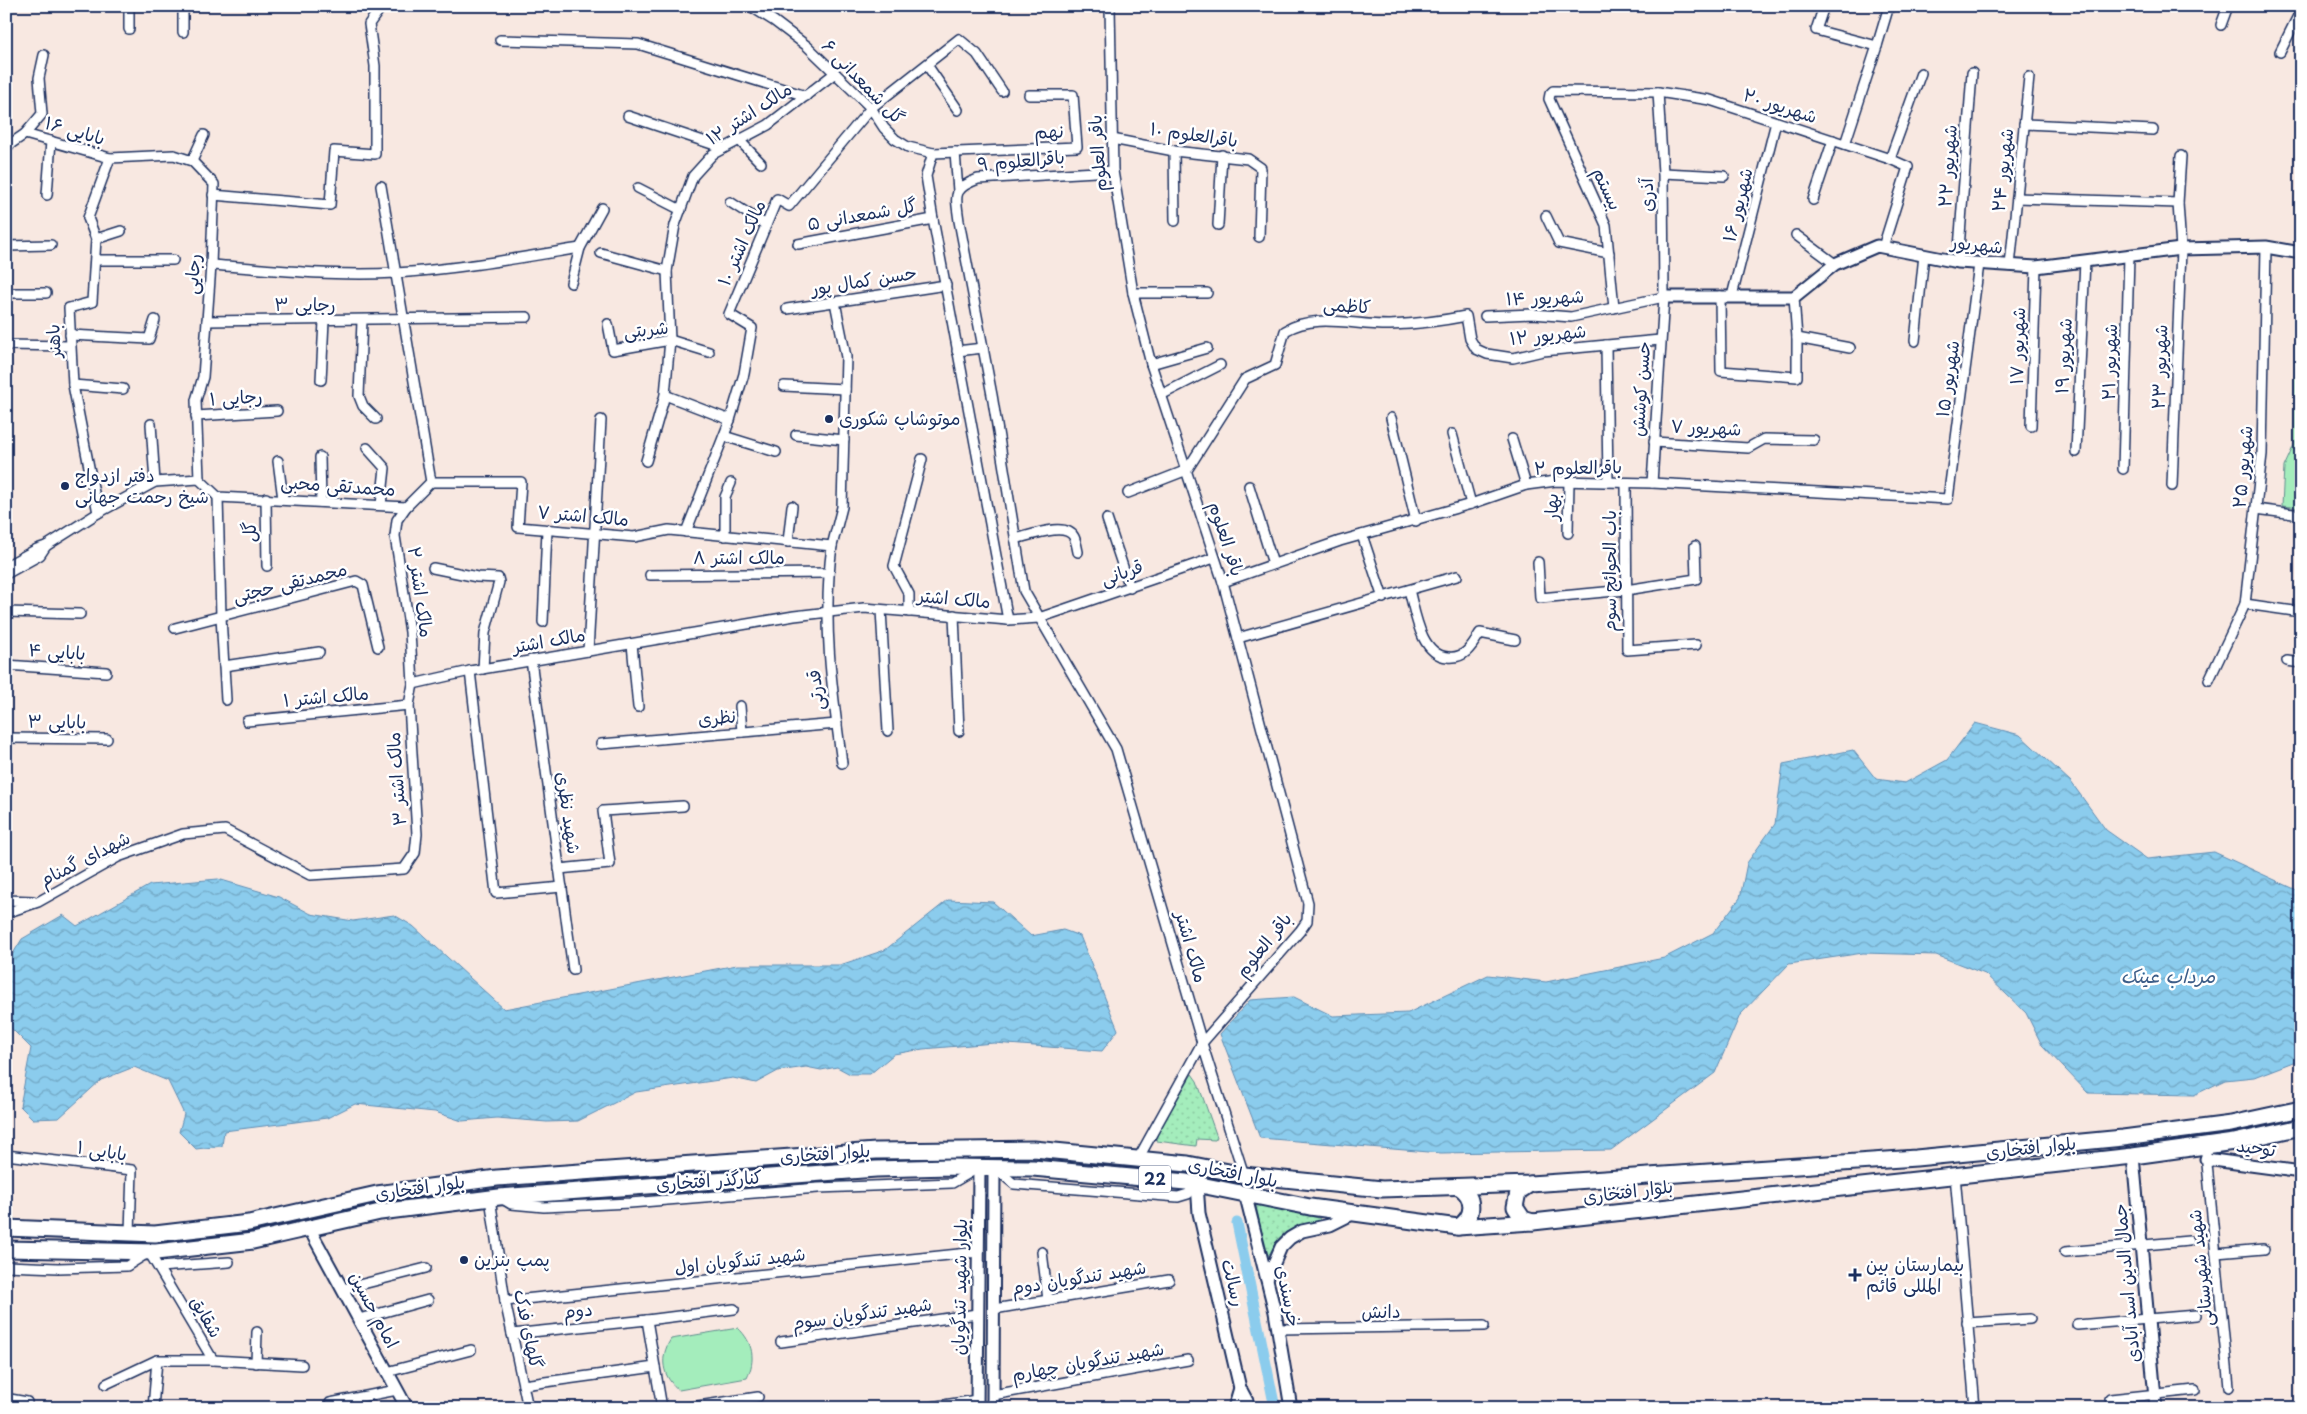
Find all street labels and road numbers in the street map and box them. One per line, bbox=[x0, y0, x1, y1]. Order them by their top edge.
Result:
street label: گل شمعدانی ۶ bbox=[816, 32, 912, 130]
street label: مالک اشتر ۱۲ bbox=[700, 75, 797, 151]
street label: شهریور ۲۰ bbox=[1740, 80, 1821, 129]
street label: بابایی ۱۶ bbox=[42, 108, 109, 151]
street label: باقر العلوم bbox=[1080, 114, 1115, 192]
street label: باقرالعلوم ۱۰ bbox=[1148, 114, 1240, 155]
street label: نهم bbox=[1034, 116, 1064, 147]
street label: شهریور ۲۲ bbox=[1930, 124, 1963, 208]
street label: شهریور ۲۴ bbox=[1984, 127, 2019, 213]
street label: باقرالعلوم ۹ bbox=[976, 142, 1066, 179]
street label: بیستم bbox=[1585, 162, 1630, 215]
street label: شهریور ۱۶ bbox=[1714, 165, 1759, 245]
street label: آذری bbox=[1632, 176, 1659, 212]
street label: گل شمعدانی ۵ bbox=[805, 191, 919, 236]
street label: مالک اشتر ۱۰ bbox=[710, 195, 772, 290]
street label: شهریور bbox=[1948, 227, 2005, 260]
street label: رجایی bbox=[177, 253, 206, 295]
street label: حسن کمال پور bbox=[807, 258, 919, 302]
street label: شهریور ۱۴ bbox=[1505, 282, 1585, 311]
street label: کاظمی bbox=[1322, 289, 1372, 320]
street label: رجایی ۳ bbox=[274, 290, 336, 317]
street label: شهریور ۱۷ bbox=[2002, 307, 2031, 385]
street label: شربتی bbox=[622, 313, 670, 344]
street label: شهریور ۱۲ bbox=[1508, 316, 1588, 351]
street label: شهریور ۱۹ bbox=[2047, 317, 2078, 395]
street label: باهنر bbox=[38, 323, 67, 361]
street label: شهریور ۲۱ bbox=[2094, 323, 2123, 401]
street label: شهریور ۲۳ bbox=[2144, 324, 2173, 410]
street label: شهریور ۱۵ bbox=[1928, 339, 1965, 419]
street label: حسن کوشش bbox=[1623, 340, 1656, 437]
street label: رجایی ۱ bbox=[209, 382, 263, 411]
street label: شهریور ۷ bbox=[1670, 411, 1742, 442]
street label: شهریور ۲۵ bbox=[2224, 424, 2259, 509]
street label: باقرالعلوم ۲ bbox=[1534, 452, 1622, 483]
street label: محمدتقی محبی bbox=[280, 467, 396, 502]
street label: بهار bbox=[1537, 493, 1564, 523]
street label: مالک اشتر ۷ bbox=[536, 497, 630, 532]
street label: باقر العلوم bbox=[1201, 498, 1252, 580]
street label: باب الحوائج سوم bbox=[1595, 510, 1624, 632]
street label: گل bbox=[235, 521, 262, 543]
street label: مالک اشتر ۸ bbox=[693, 543, 785, 570]
street label: مالک اشتر ۲ bbox=[402, 545, 441, 639]
street label: قربانی bbox=[1097, 552, 1146, 591]
street label: محمدتقی حجتی bbox=[230, 554, 350, 609]
street label: مالک اشتر bbox=[914, 581, 992, 614]
street label: مالک اشتر bbox=[508, 620, 587, 660]
street label: بابایی ۴ bbox=[28, 635, 87, 666]
street label: قدرتی bbox=[799, 668, 830, 712]
street label: مالک اشتر ۱ bbox=[282, 678, 370, 713]
street label: نظری bbox=[697, 701, 737, 732]
street label: بابایی ۳ bbox=[27, 706, 87, 735]
street label: مالک اشتر ۳ bbox=[379, 731, 412, 827]
street label: شهید نظری bbox=[550, 770, 589, 856]
street label: شهدای گمنام bbox=[34, 823, 135, 894]
street label: مالک اشتر bbox=[1169, 906, 1216, 986]
street label: باقر العلوم bbox=[1228, 906, 1299, 984]
street label: بلوار افتخاری bbox=[1984, 1128, 2077, 1165]
street label: توحید bbox=[2235, 1130, 2279, 1163]
street label: بابایی ۱ bbox=[75, 1132, 129, 1167]
street label: بلوار افتخاری bbox=[779, 1136, 871, 1169]
street label: بلوار افتخاری bbox=[1186, 1150, 1280, 1193]
street label: کنارگذر افتخاری bbox=[655, 1162, 763, 1197]
road number: 22 bbox=[1139, 1166, 1171, 1192]
street label: بلوار افتخاری bbox=[373, 1167, 467, 1206]
street label: بلوار افتخاری bbox=[1581, 1172, 1675, 1209]
street label: جمال الدین اسد آبادی bbox=[2105, 1203, 2146, 1364]
street label: شهید شهرستانی bbox=[2180, 1208, 2219, 1328]
street label: بلوار شهید تندگویان bbox=[944, 1218, 973, 1356]
street label: شهید تندگویان اول bbox=[673, 1239, 807, 1280]
street label: شهید تندگویان دوم bbox=[1010, 1253, 1148, 1302]
street label: رسالت bbox=[1216, 1256, 1253, 1309]
street label: خرسندی bbox=[1270, 1262, 1309, 1329]
street label: امام حسین bbox=[342, 1266, 407, 1353]
street label: گلهای فدک bbox=[508, 1287, 551, 1371]
street label: شهید تندگویان سوم bbox=[790, 1289, 934, 1338]
street label: شقایق bbox=[185, 1290, 230, 1342]
street label: دوم bbox=[562, 1295, 594, 1326]
street label: دانش bbox=[1361, 1297, 1401, 1324]
street label: شهید تندگویان چهارم bbox=[1010, 1334, 1166, 1389]

